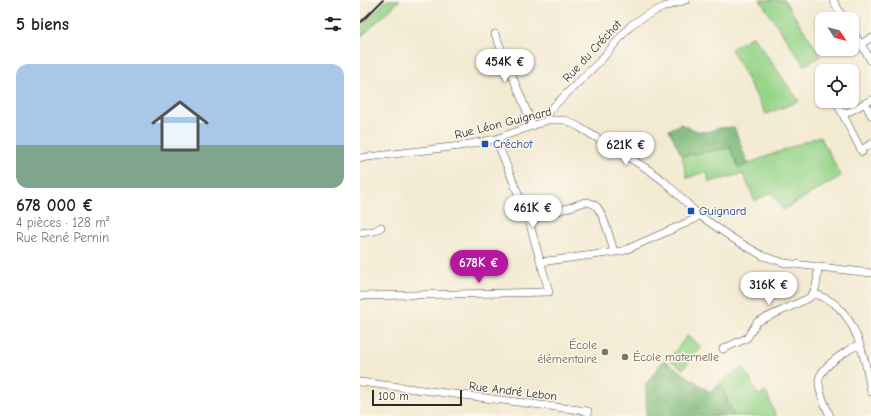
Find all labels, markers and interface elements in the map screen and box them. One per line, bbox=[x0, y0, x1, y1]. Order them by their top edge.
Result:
north arrow bbox=[815, 12, 859, 56]
map controls bbox=[815, 12, 859, 108]
icon: filters bbox=[322, 13, 344, 35]
text: 5 biens bbox=[16, 15, 69, 34]
street label: Rue du Créchot bbox=[560, 17, 625, 85]
pin: 454K € bbox=[472, 49, 538, 83]
text: 454K € bbox=[485, 54, 525, 69]
button: locate bbox=[815, 64, 859, 108]
icon: home bbox=[144, 90, 216, 162]
street label: Rue Léon Guignard bbox=[453, 104, 553, 142]
pin: 621K € bbox=[593, 132, 659, 166]
place label: Créchot bbox=[493, 137, 533, 151]
text: 621K € bbox=[606, 137, 646, 152]
marker: Créchot bbox=[480, 139, 490, 149]
pin: 461K € bbox=[500, 195, 566, 229]
text: 678 000 € bbox=[16, 196, 94, 215]
text: 461K € bbox=[514, 200, 552, 215]
place label: Guignard bbox=[699, 204, 746, 218]
marker: Guignard bbox=[686, 206, 696, 216]
text: 4 pièces · 128 m² bbox=[16, 215, 109, 230]
text: Rue René Pernin bbox=[16, 230, 109, 245]
pin: 678K € bbox=[446, 250, 512, 284]
text: 678K € bbox=[459, 255, 499, 270]
pin: 316K € bbox=[736, 272, 802, 306]
text: 316K € bbox=[749, 277, 789, 292]
place label: École élémentaire bbox=[537, 338, 597, 366]
marker: École élémentaire bbox=[600, 347, 610, 357]
place label: École maternelle bbox=[633, 350, 719, 364]
marker: École maternelle bbox=[620, 352, 630, 362]
street label: Rue André Lebon bbox=[468, 379, 558, 403]
scale bar bbox=[372, 388, 462, 407]
text: 100 m bbox=[378, 390, 409, 403]

